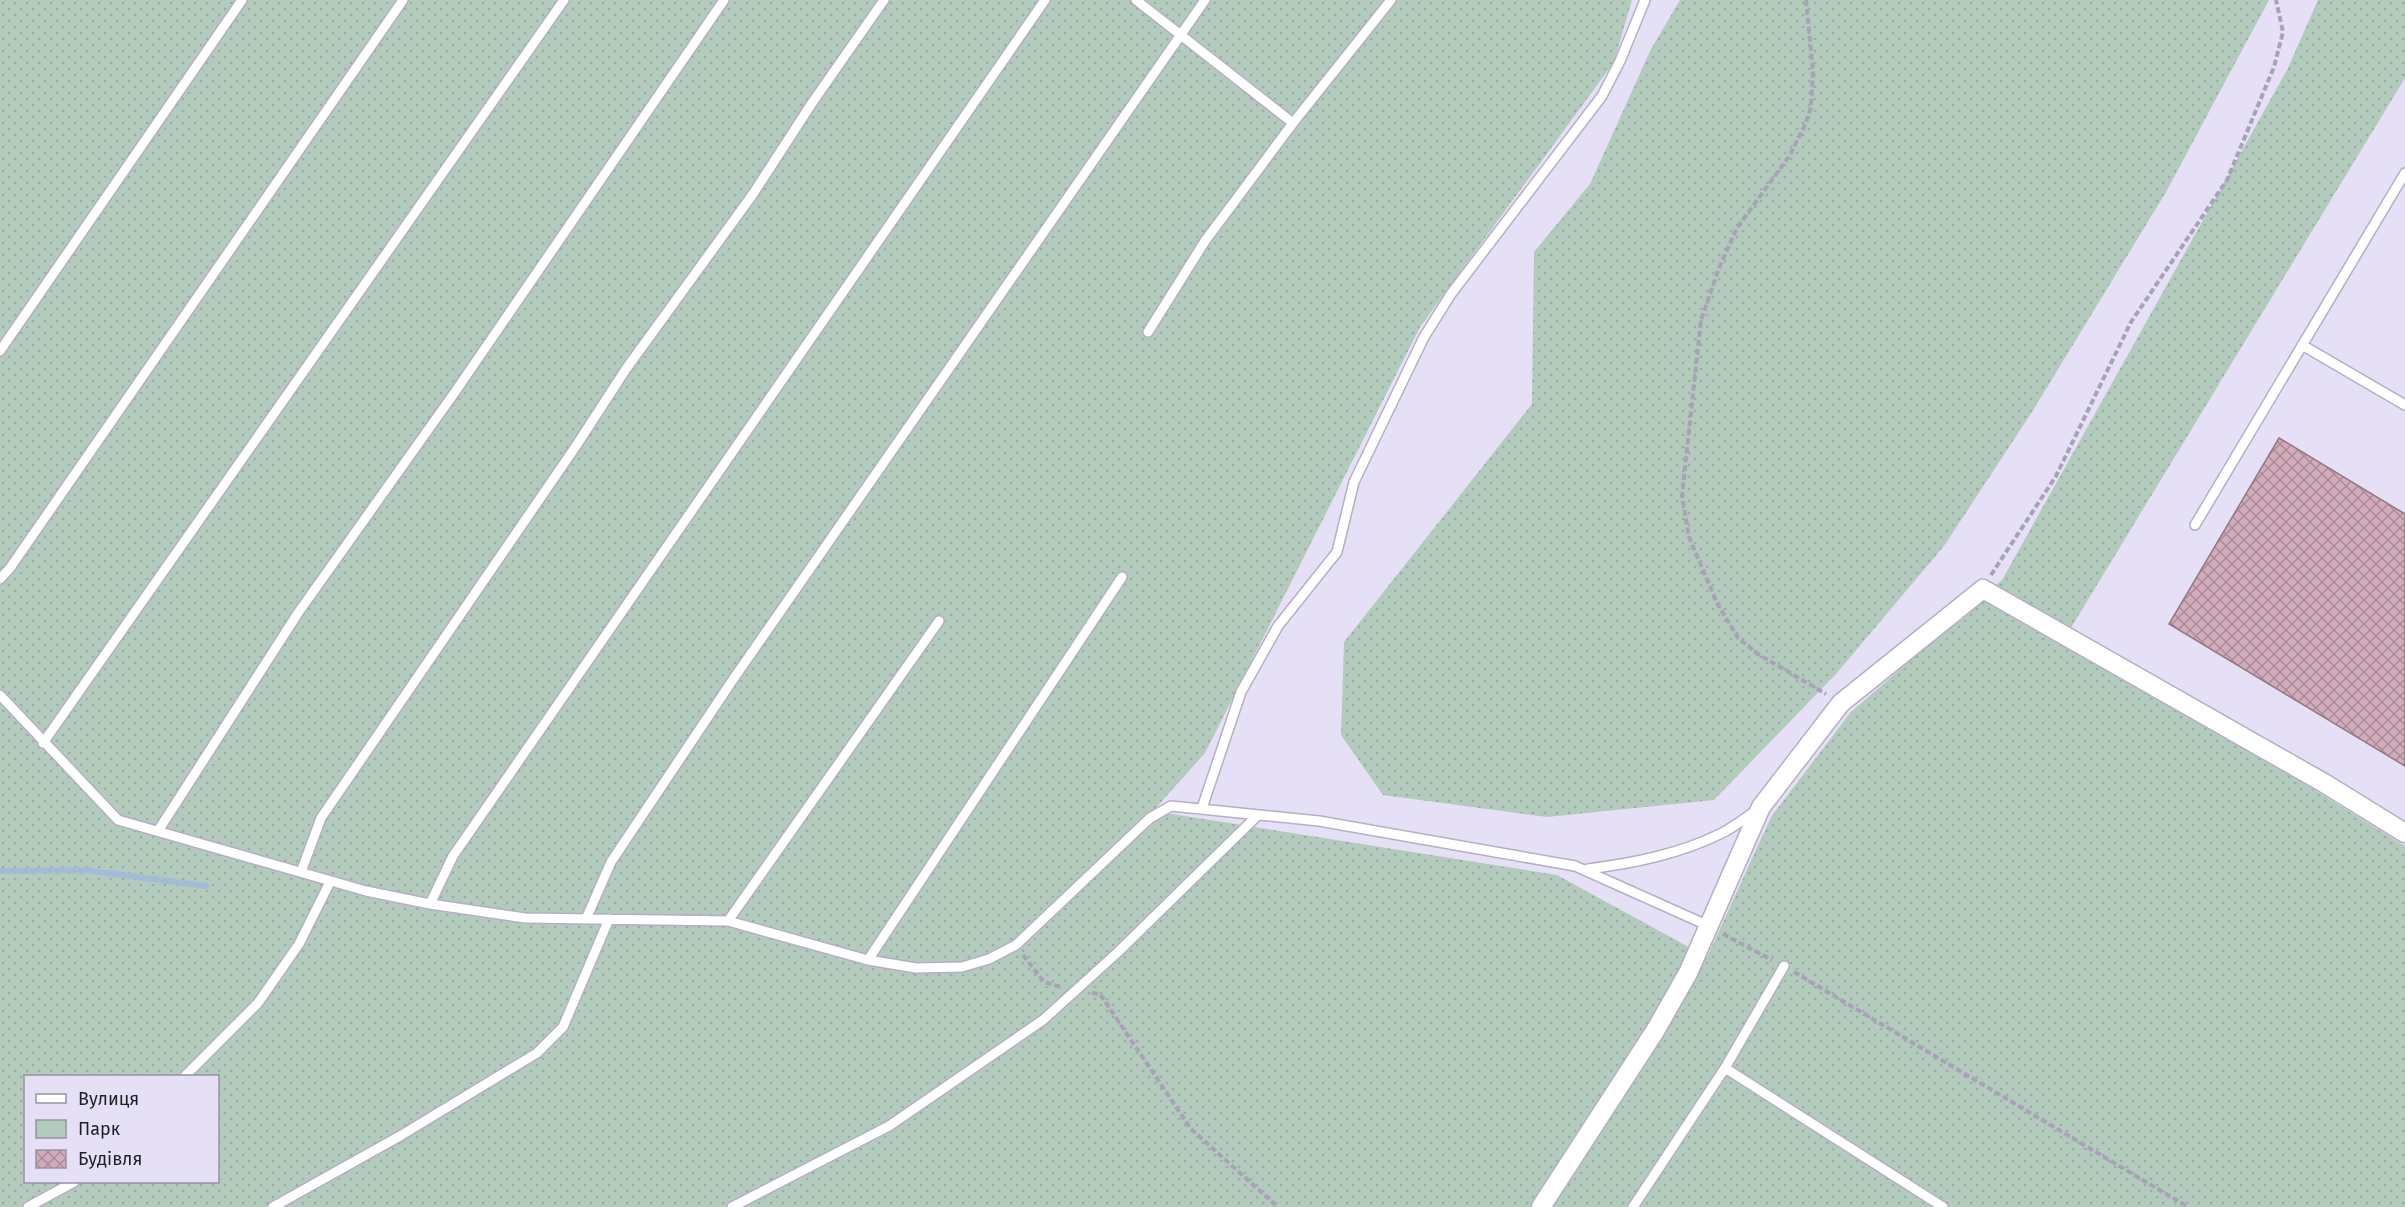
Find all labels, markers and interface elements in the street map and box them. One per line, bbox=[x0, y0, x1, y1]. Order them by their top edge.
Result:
legend bbox=[24, 1075, 219, 1183]
text: Вулиця bbox=[78, 1088, 139, 1110]
text: Парк bbox=[78, 1118, 121, 1140]
text: Будівля bbox=[78, 1148, 142, 1170]

